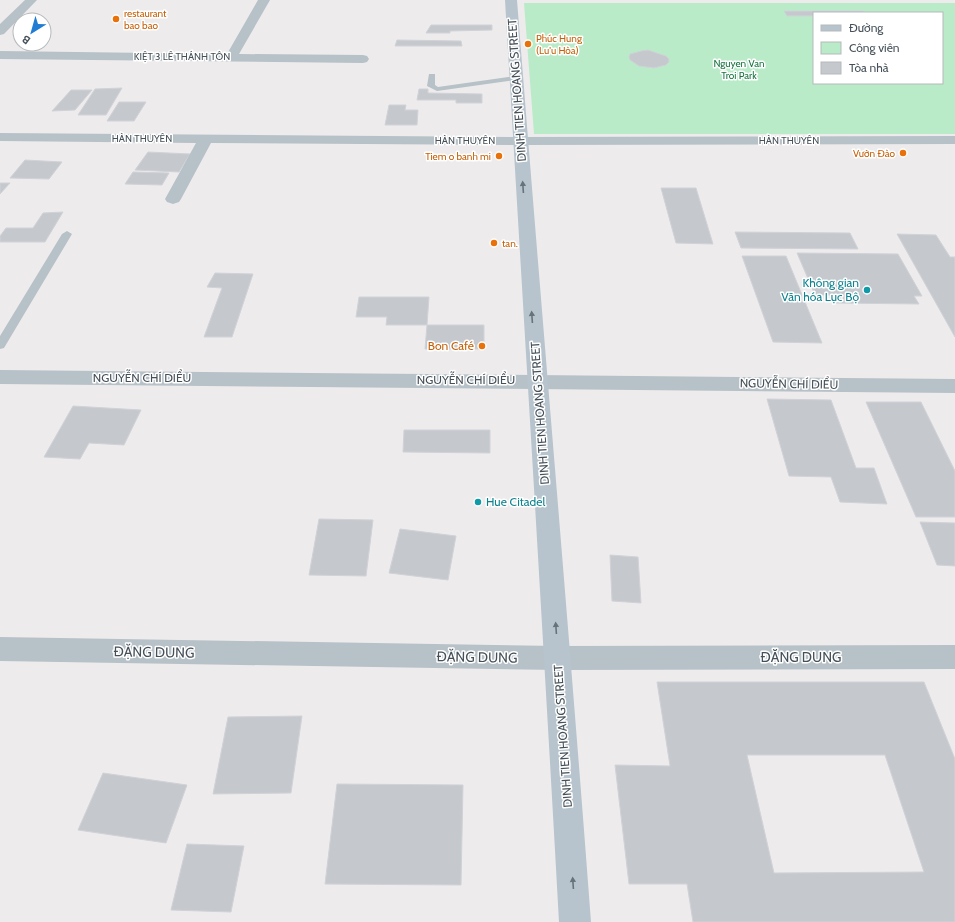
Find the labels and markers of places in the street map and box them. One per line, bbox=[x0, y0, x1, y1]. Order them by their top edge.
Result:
place label: restaurant bao bao bbox=[124, 7, 167, 32]
marker: restaurant bao bao bbox=[111, 14, 121, 24]
place label: Phúc Hung (Lu'u Hòa) bbox=[536, 32, 583, 57]
marker: Phúc Hung (Lu'u Hòa) bbox=[523, 39, 533, 49]
place label: Vườn Đào bbox=[853, 147, 895, 160]
marker: Vườn Đào bbox=[898, 148, 908, 158]
place label: Tiem o banh mi bbox=[425, 150, 491, 163]
marker: Tiem o banh mi bbox=[494, 151, 504, 161]
place label: tan. bbox=[502, 237, 518, 250]
marker: tan. bbox=[489, 238, 499, 248]
place label: Không gian Văn hóa Lục Bộ bbox=[781, 275, 859, 304]
marker: Không gian Văn hóa Lục Bộ bbox=[862, 285, 872, 295]
place label: Bon Café bbox=[428, 338, 474, 353]
marker: Bon Café bbox=[477, 341, 487, 351]
place label: Hue Citadel bbox=[486, 494, 545, 509]
marker: Hue Citadel bbox=[473, 497, 483, 507]

